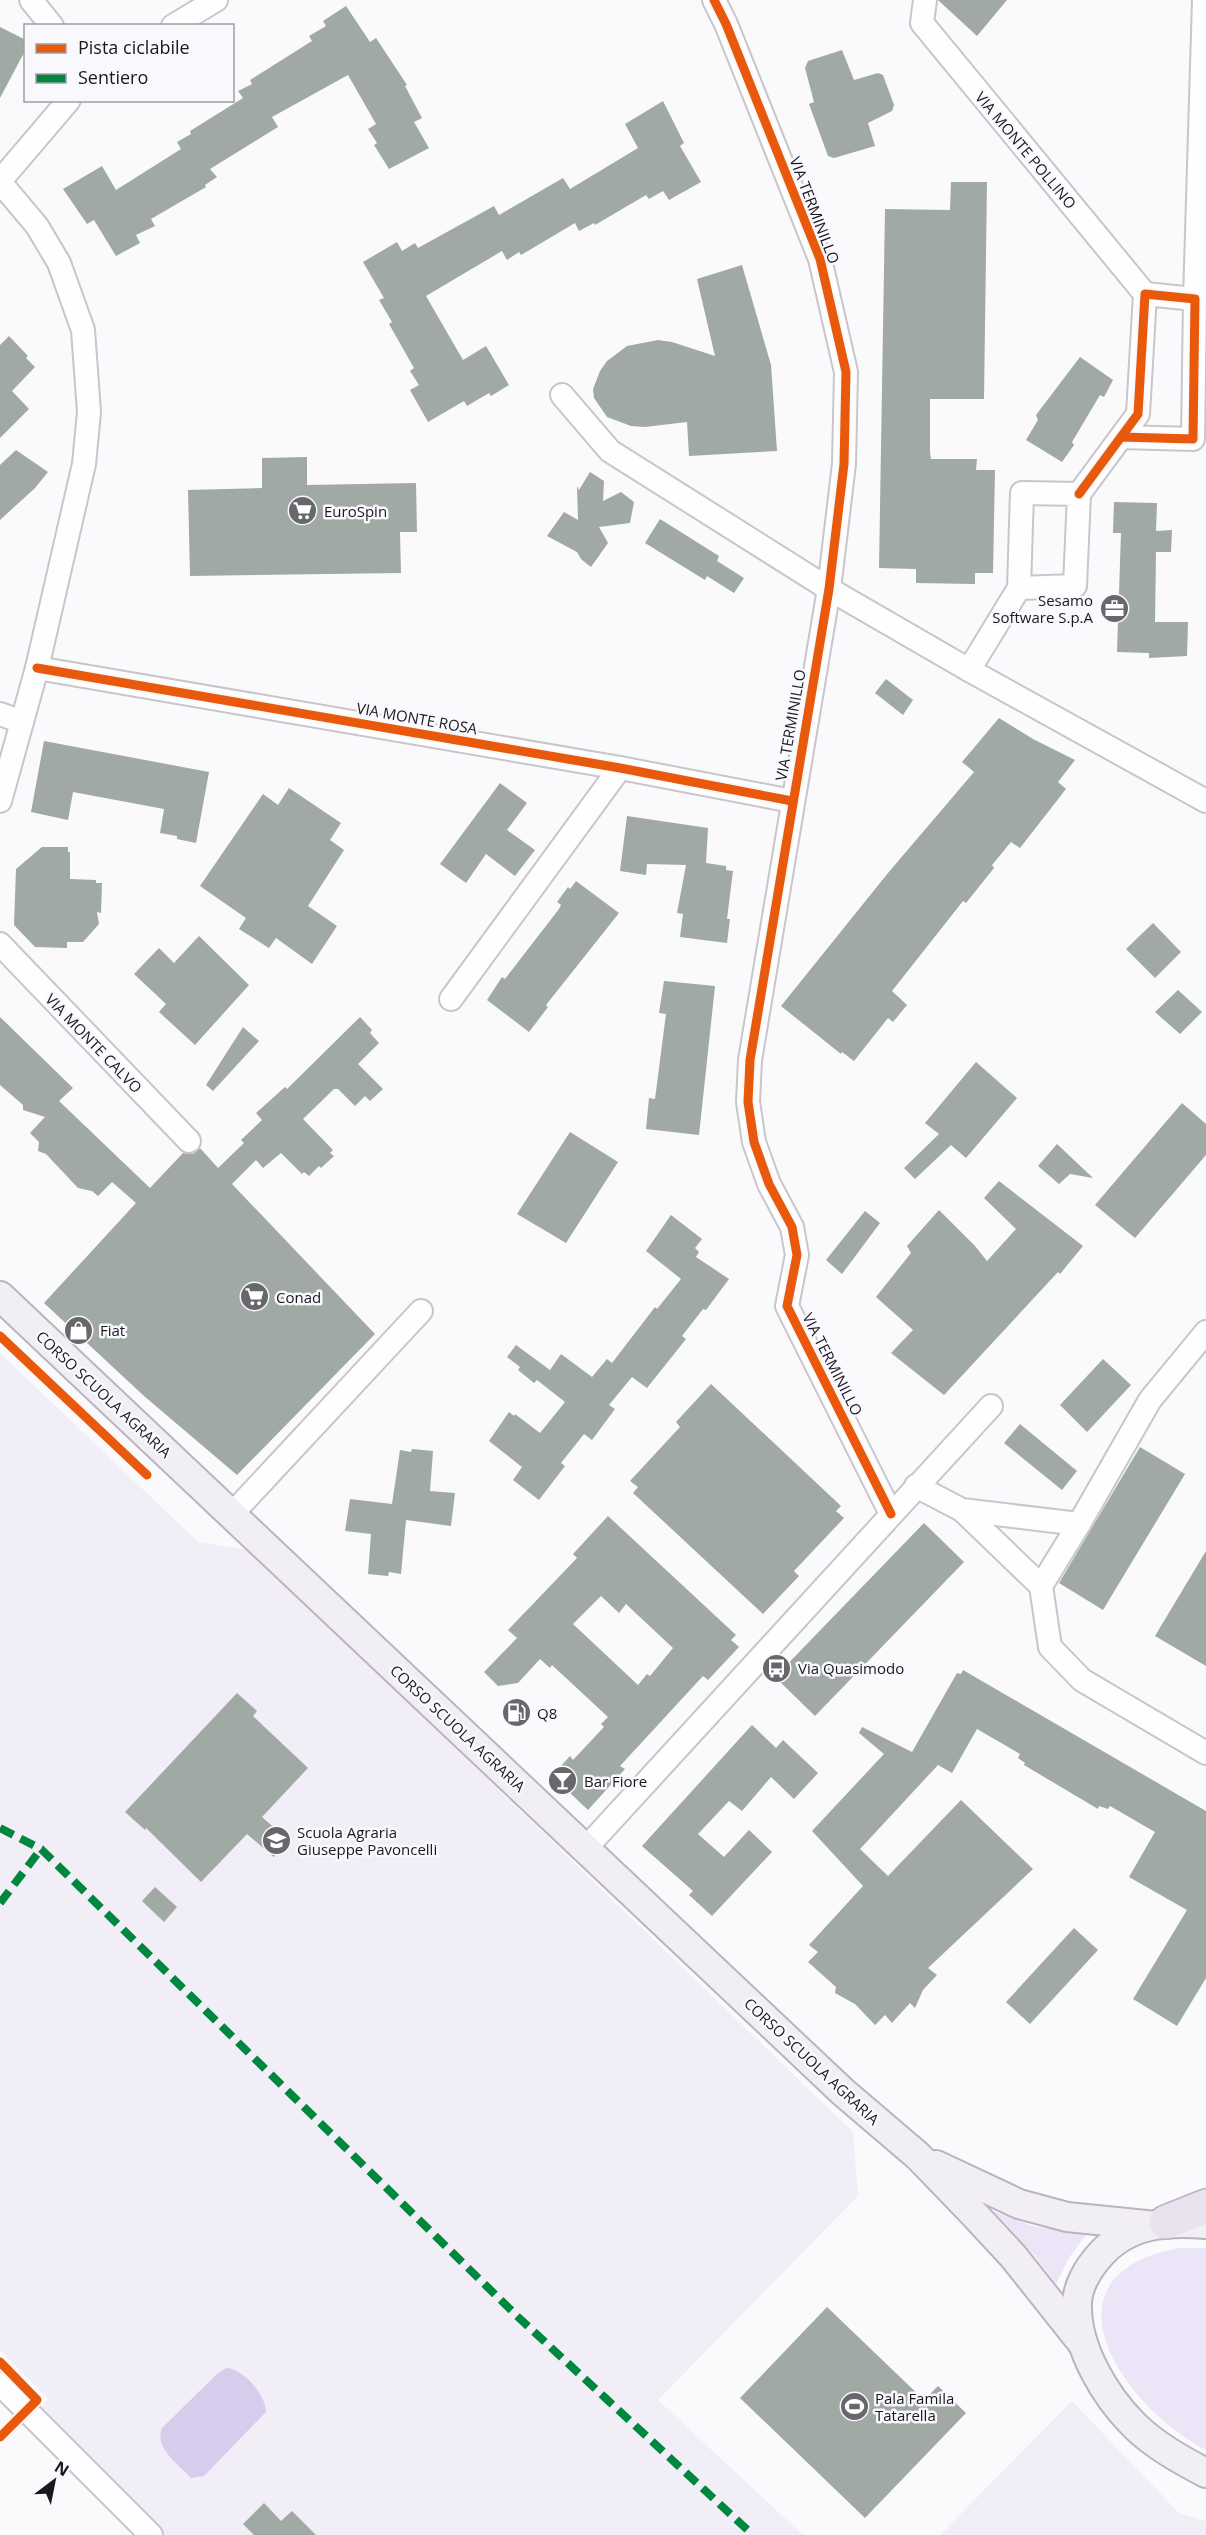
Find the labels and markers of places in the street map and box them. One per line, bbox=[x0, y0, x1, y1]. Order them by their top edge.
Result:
supermarket icon: EuroSpin bbox=[287, 495, 319, 527]
place label: EuroSpin bbox=[324, 501, 387, 521]
place label: Sesamo Software S.p.A bbox=[992, 590, 1094, 627]
office icon: Sesamo Software S.p.A bbox=[1098, 593, 1130, 625]
supermarket icon: Conad bbox=[239, 1281, 271, 1313]
place label: Conad bbox=[276, 1287, 321, 1307]
shop icon: Fiat bbox=[63, 1314, 95, 1346]
place label: Fiat bbox=[100, 1320, 125, 1340]
bus stop icon: Via Quasimodo bbox=[761, 1652, 793, 1684]
place label: Via Quasimodo bbox=[798, 1658, 904, 1678]
fuel station icon: Q8 bbox=[500, 1697, 532, 1729]
place label: Q8 bbox=[537, 1703, 557, 1723]
bar icon: Bar Fiore bbox=[547, 1765, 579, 1797]
place label: Bar Fiore bbox=[584, 1771, 647, 1791]
place label: Scuola Agraria Giuseppe Pavoncelli bbox=[297, 1822, 437, 1859]
school or university icon: Scuola Agraria Giuseppe Pavoncelli bbox=[260, 1825, 292, 1857]
place label: Pala Famila Tatarella bbox=[875, 2388, 954, 2425]
sports icon: Pala Famila Tatarella bbox=[838, 2391, 870, 2423]

